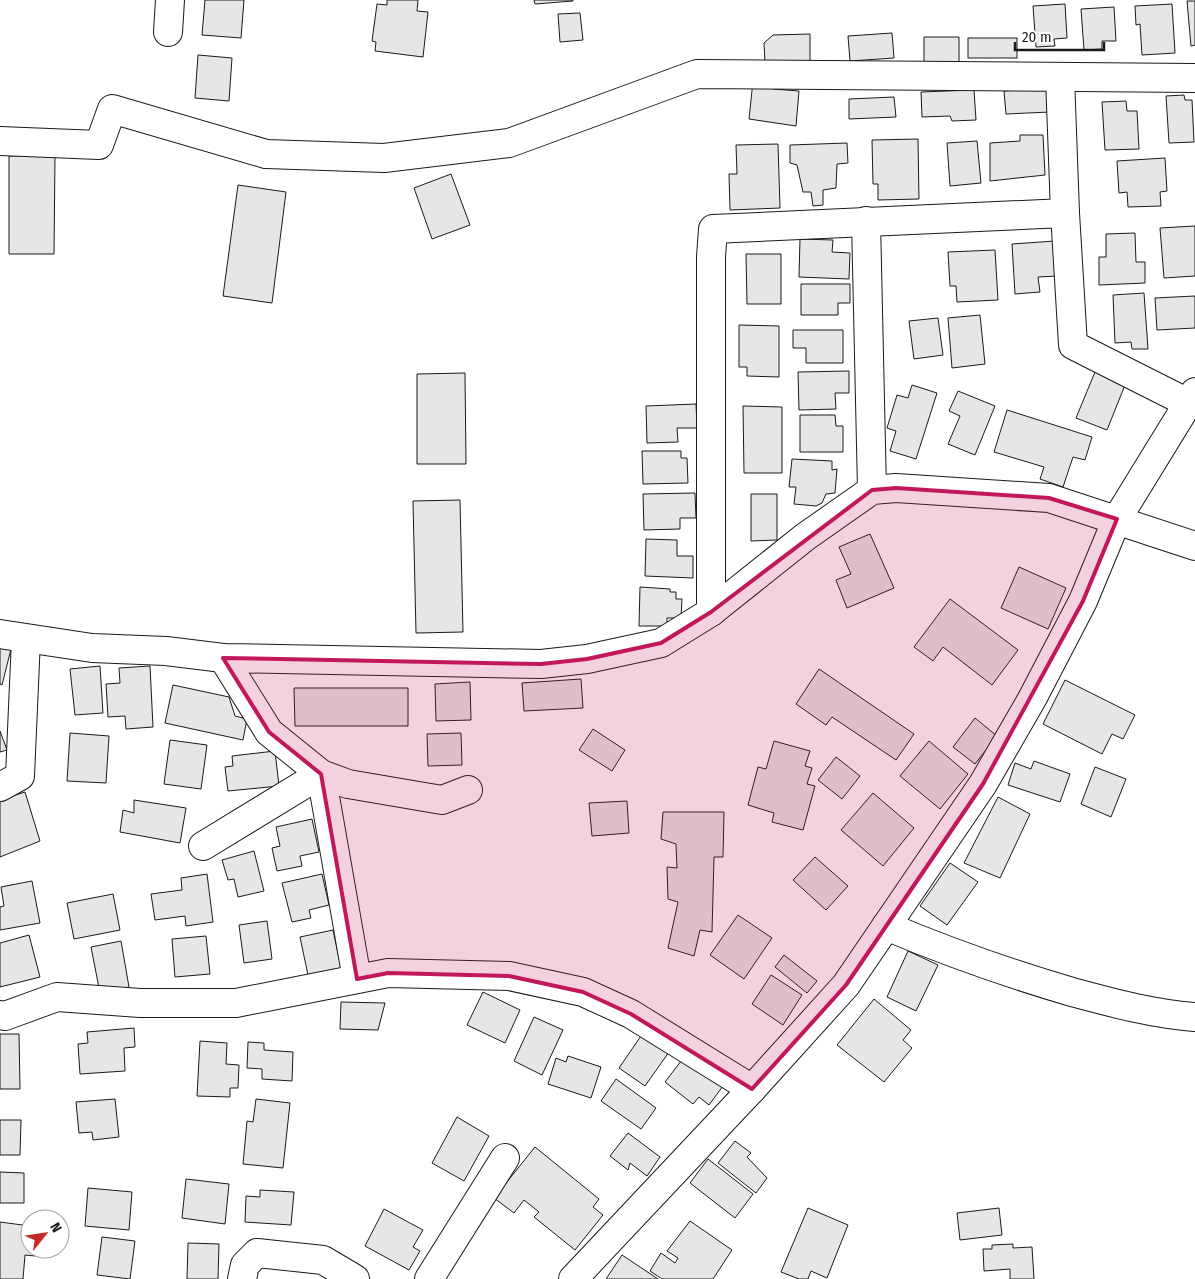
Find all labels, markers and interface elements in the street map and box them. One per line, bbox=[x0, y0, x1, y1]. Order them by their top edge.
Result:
scale bar bbox=[1015, 20, 1104, 52]
text: 20 m bbox=[1022, 28, 1052, 46]
north arrow bbox=[20, 1209, 70, 1259]
text: N bbox=[46, 1220, 65, 1236]

